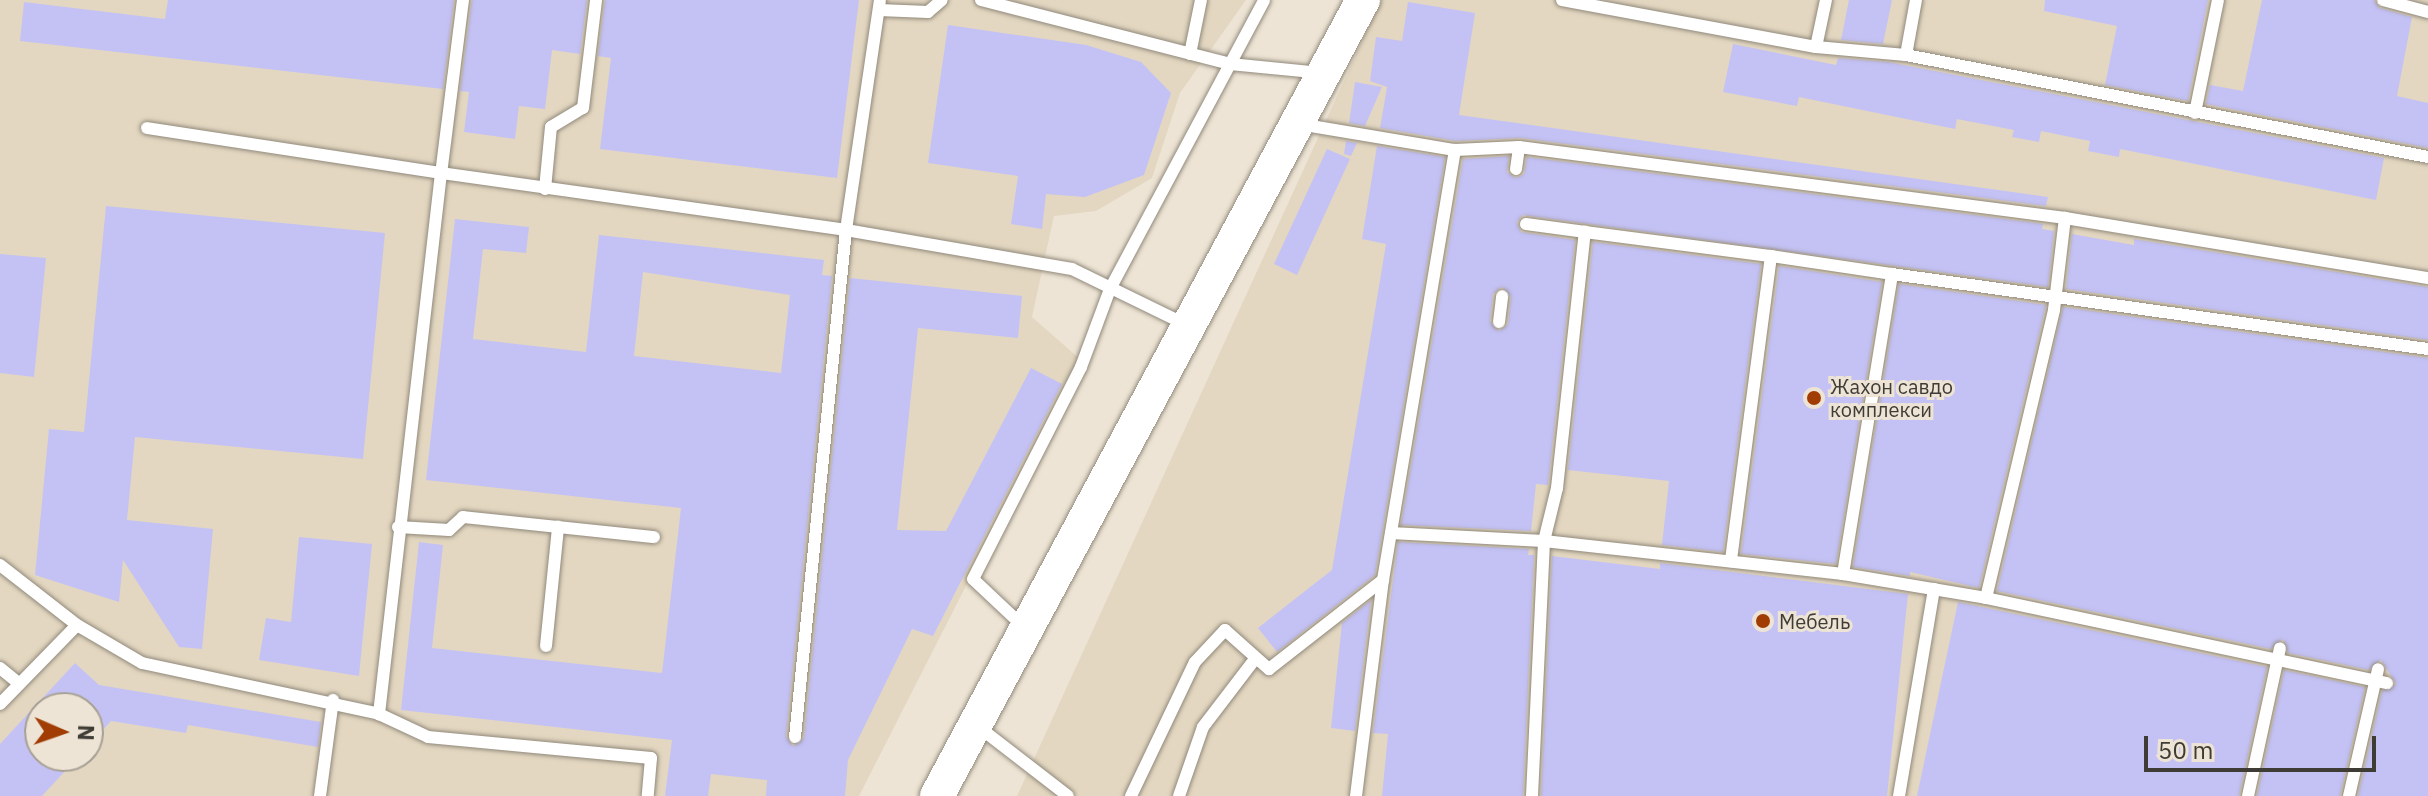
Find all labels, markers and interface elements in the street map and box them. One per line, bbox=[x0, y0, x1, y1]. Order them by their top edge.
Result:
place label: Жахон савдо комплекси bbox=[1830, 374, 1953, 421]
marker: Жахон савдо комплекси bbox=[1805, 389, 1823, 407]
place label: Мебель bbox=[1779, 609, 1850, 633]
marker: Мебель bbox=[1754, 612, 1772, 630]
north arrow bbox=[24, 692, 104, 772]
scale bar bbox=[2148, 720, 2380, 770]
text: N bbox=[72, 724, 101, 741]
text: 50 m bbox=[2158, 734, 2213, 766]

